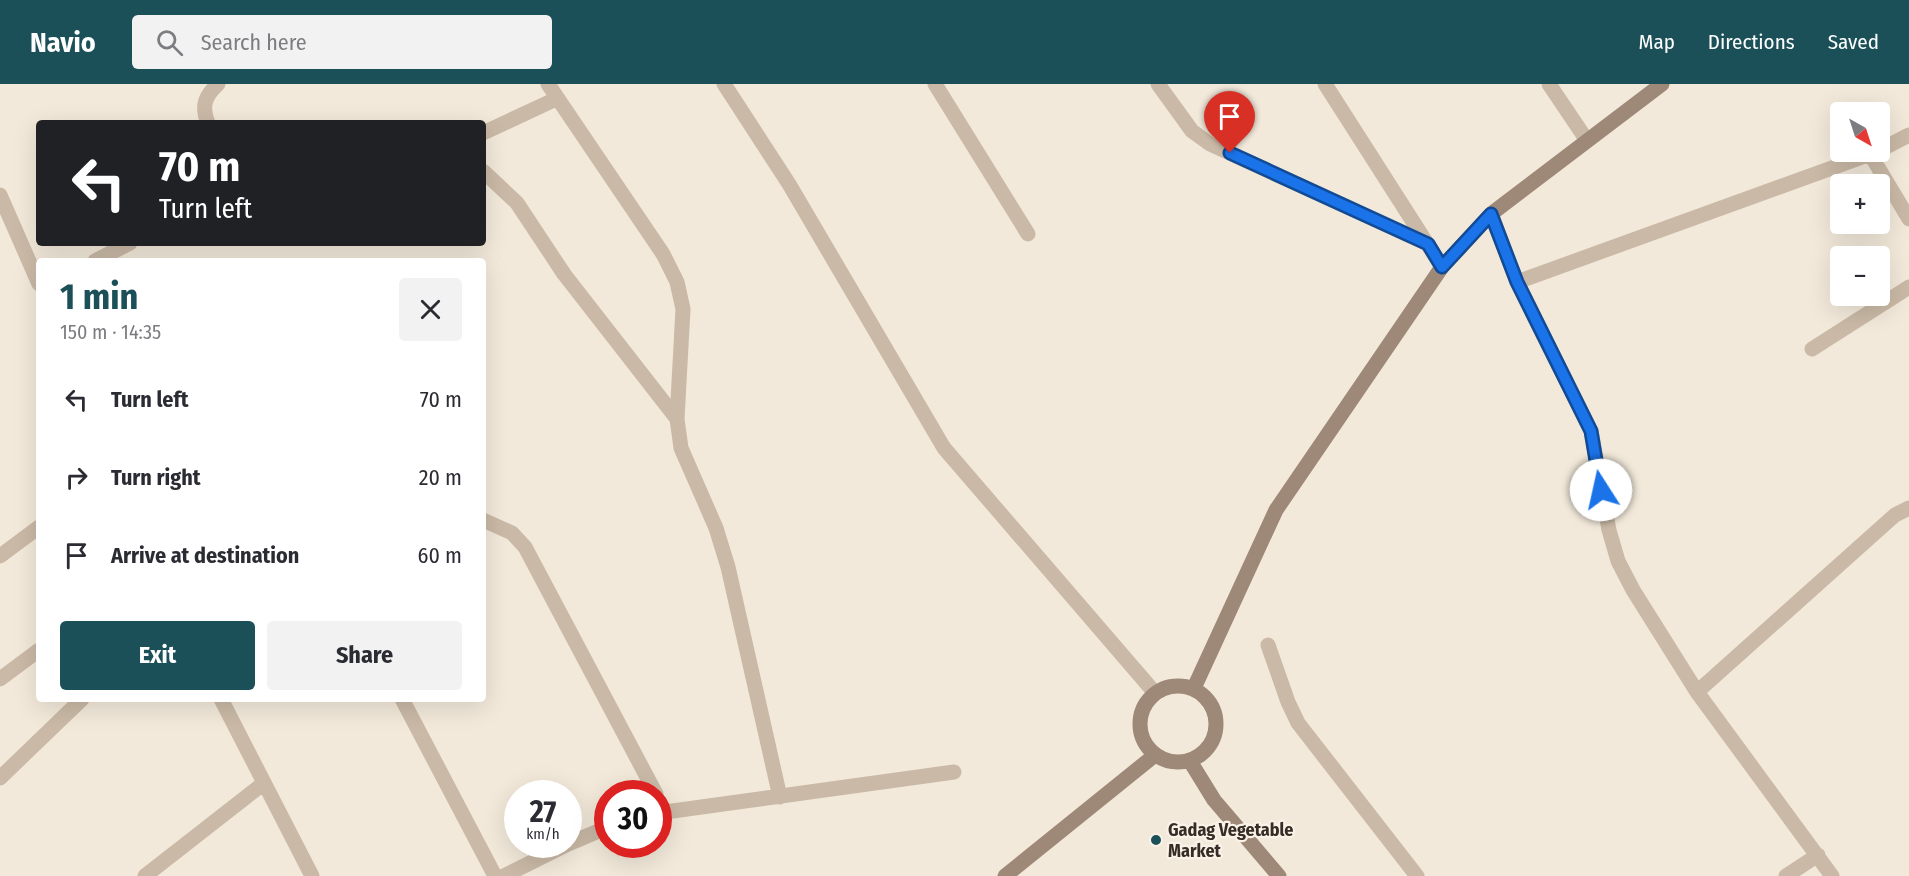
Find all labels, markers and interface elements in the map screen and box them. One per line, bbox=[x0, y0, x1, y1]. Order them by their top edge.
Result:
search box bbox=[132, 15, 552, 69]
text: Navio bbox=[30, 26, 96, 59]
icon: search bbox=[153, 26, 186, 59]
text: Search here bbox=[201, 29, 307, 56]
text: Map bbox=[1638, 29, 1675, 55]
text: Directions bbox=[1708, 29, 1795, 55]
text: Saved bbox=[1828, 29, 1879, 55]
pin bbox=[1204, 91, 1255, 153]
icon: arrive bbox=[1213, 100, 1246, 133]
north arrow bbox=[1830, 102, 1890, 162]
map controls bbox=[1830, 102, 1890, 306]
text: 70 m bbox=[159, 142, 240, 192]
icon: left bbox=[60, 144, 138, 222]
button: + bbox=[1830, 174, 1890, 234]
text: Turn left bbox=[159, 193, 252, 225]
button: − bbox=[1830, 246, 1890, 306]
text: 1 min bbox=[60, 275, 138, 319]
button: close bbox=[399, 278, 462, 341]
text: 150 m · 14:35 bbox=[60, 320, 161, 344]
icon: left bbox=[60, 383, 93, 416]
text: Turn left bbox=[111, 386, 189, 413]
text: 70 m bbox=[420, 386, 462, 413]
position arrow bbox=[1569, 458, 1633, 522]
icon: right bbox=[60, 461, 93, 494]
text: Turn right bbox=[111, 464, 200, 491]
text: 20 m bbox=[419, 464, 462, 491]
icon: arrive bbox=[60, 539, 93, 572]
text: Arrive at destination bbox=[111, 542, 299, 569]
text: 60 m bbox=[418, 542, 462, 569]
button: Exit bbox=[60, 621, 255, 690]
button: Share bbox=[267, 621, 462, 690]
speed limit sign: 30 bbox=[594, 780, 672, 858]
text: 27 bbox=[530, 794, 556, 830]
place label: Gadag Vegetable Market bbox=[1168, 819, 1293, 862]
text: km/h bbox=[526, 825, 560, 843]
marker: Gadag Vegetable Market bbox=[1149, 833, 1163, 847]

